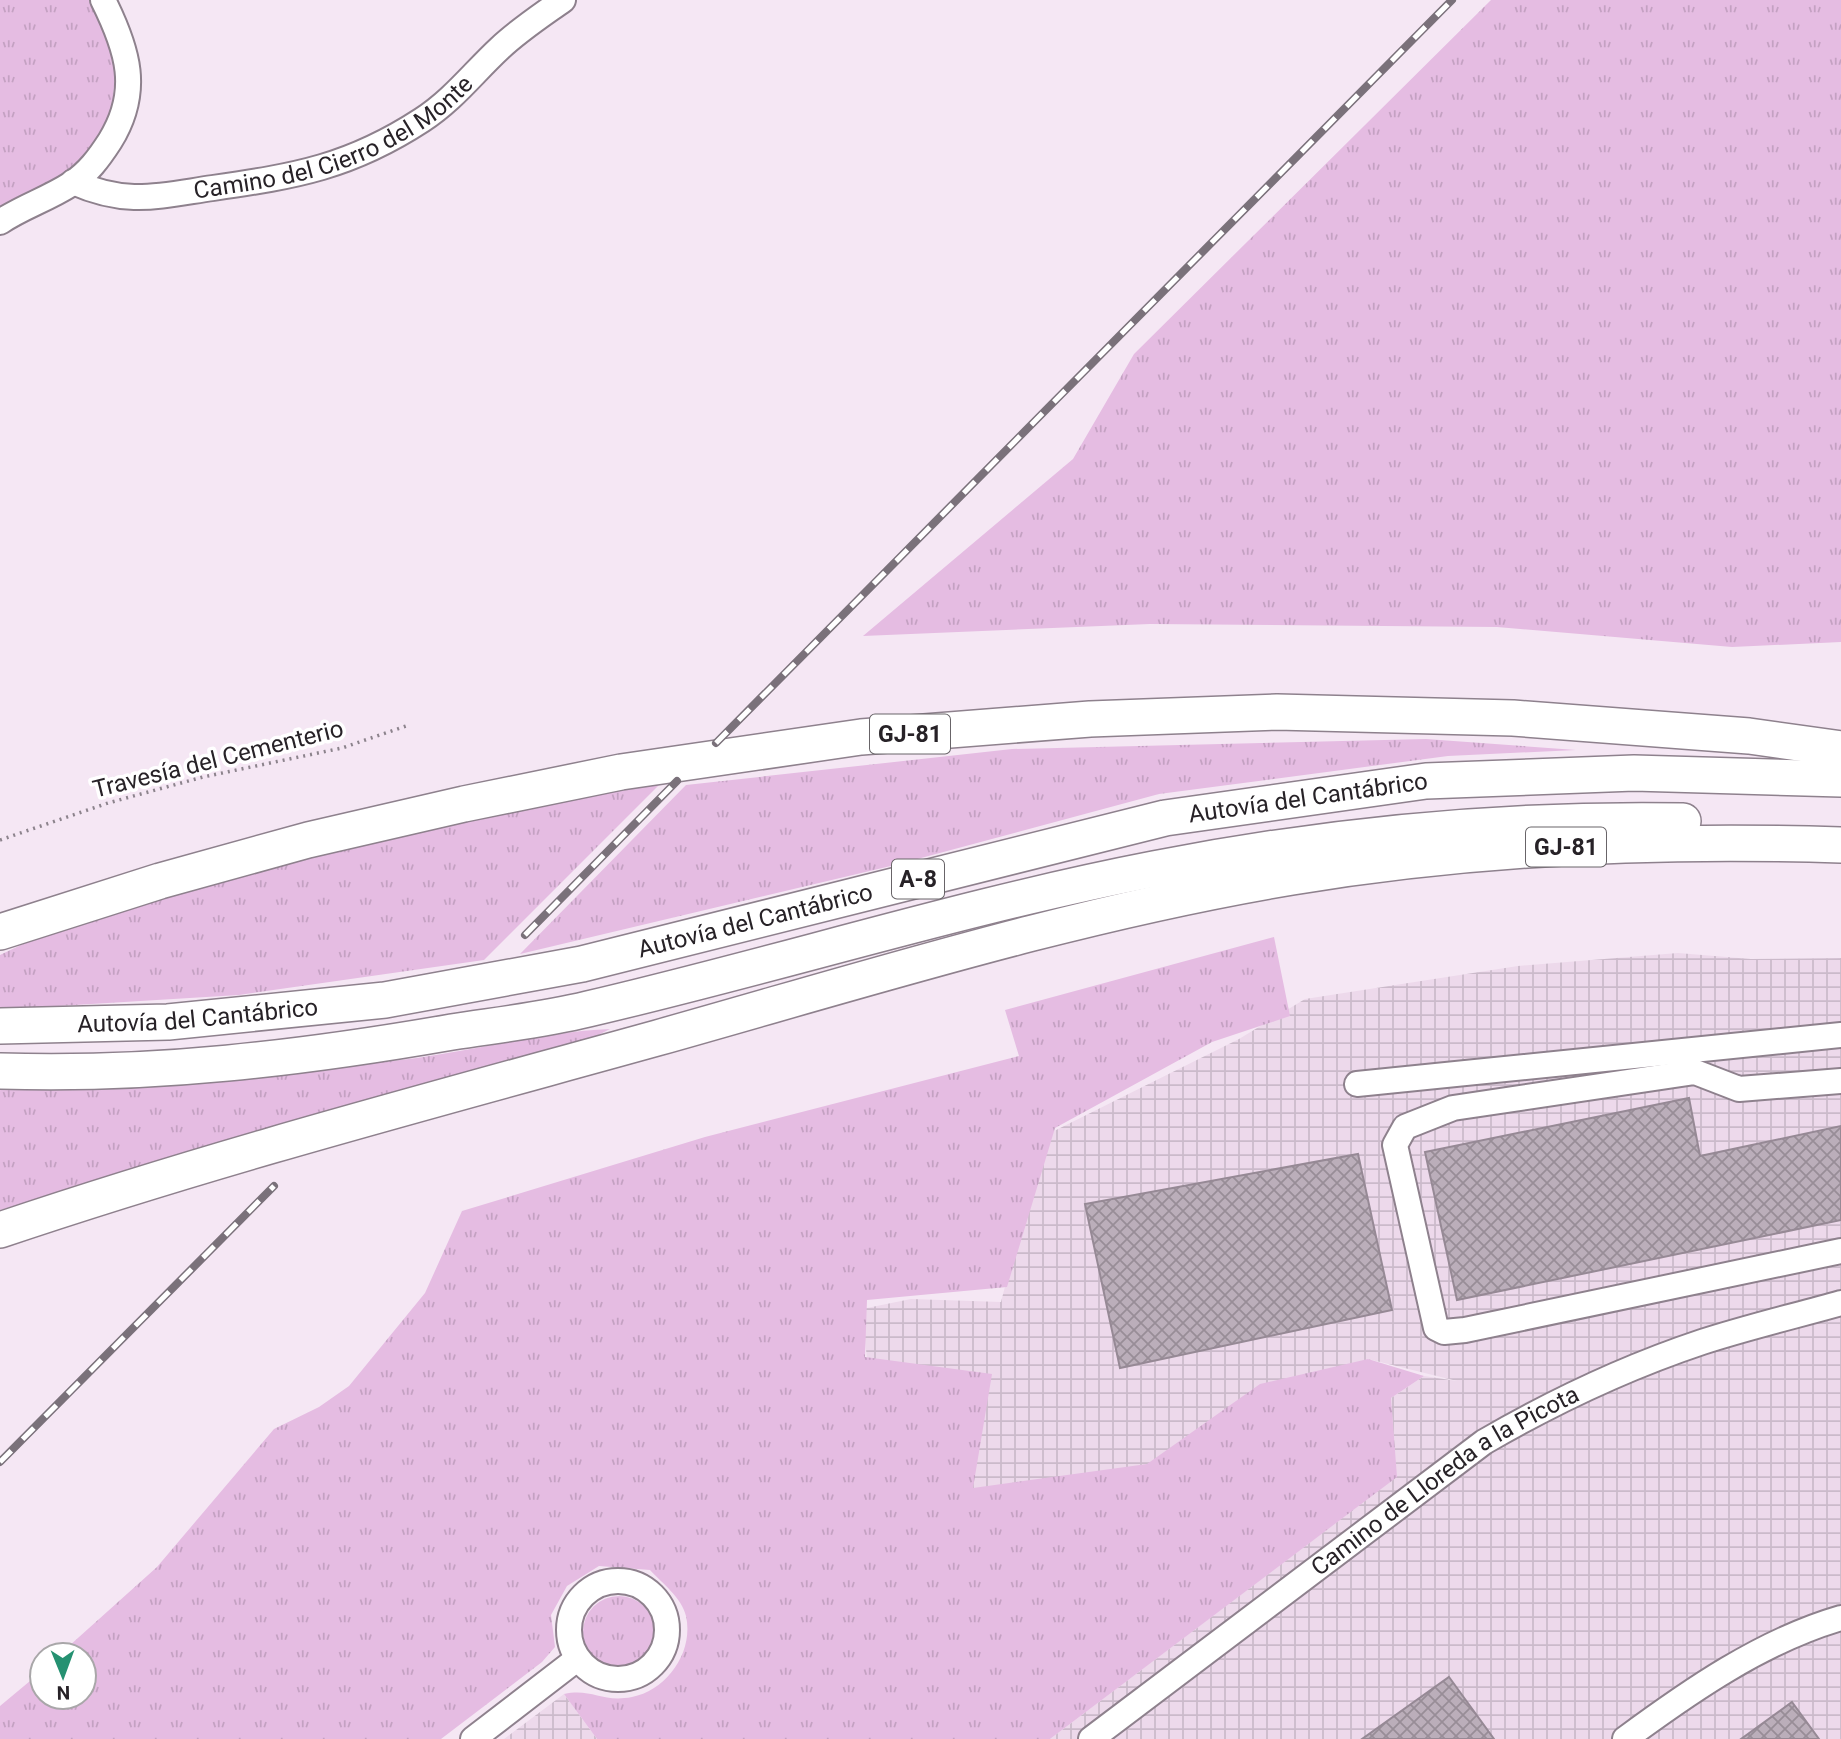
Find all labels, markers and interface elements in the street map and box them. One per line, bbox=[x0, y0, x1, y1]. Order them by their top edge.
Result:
street label: Camino del Cierro del Monte bbox=[191, 70, 479, 205]
street label: Travesía del Cementerio bbox=[90, 714, 346, 804]
road number: GJ-81 bbox=[870, 714, 950, 754]
street label: Autovía del Cantábrico bbox=[1187, 767, 1430, 828]
road number: GJ-81 bbox=[1526, 828, 1606, 866]
road number: A-8 bbox=[892, 860, 944, 898]
street label: Autovía del Cantábrico bbox=[635, 878, 876, 963]
street label: Autovía del Cantábrico bbox=[77, 993, 319, 1038]
street label: Camino de Lloreda a la Picota bbox=[1306, 1380, 1583, 1581]
north arrow bbox=[28, 1641, 98, 1711]
text: N bbox=[56, 1681, 70, 1704]

